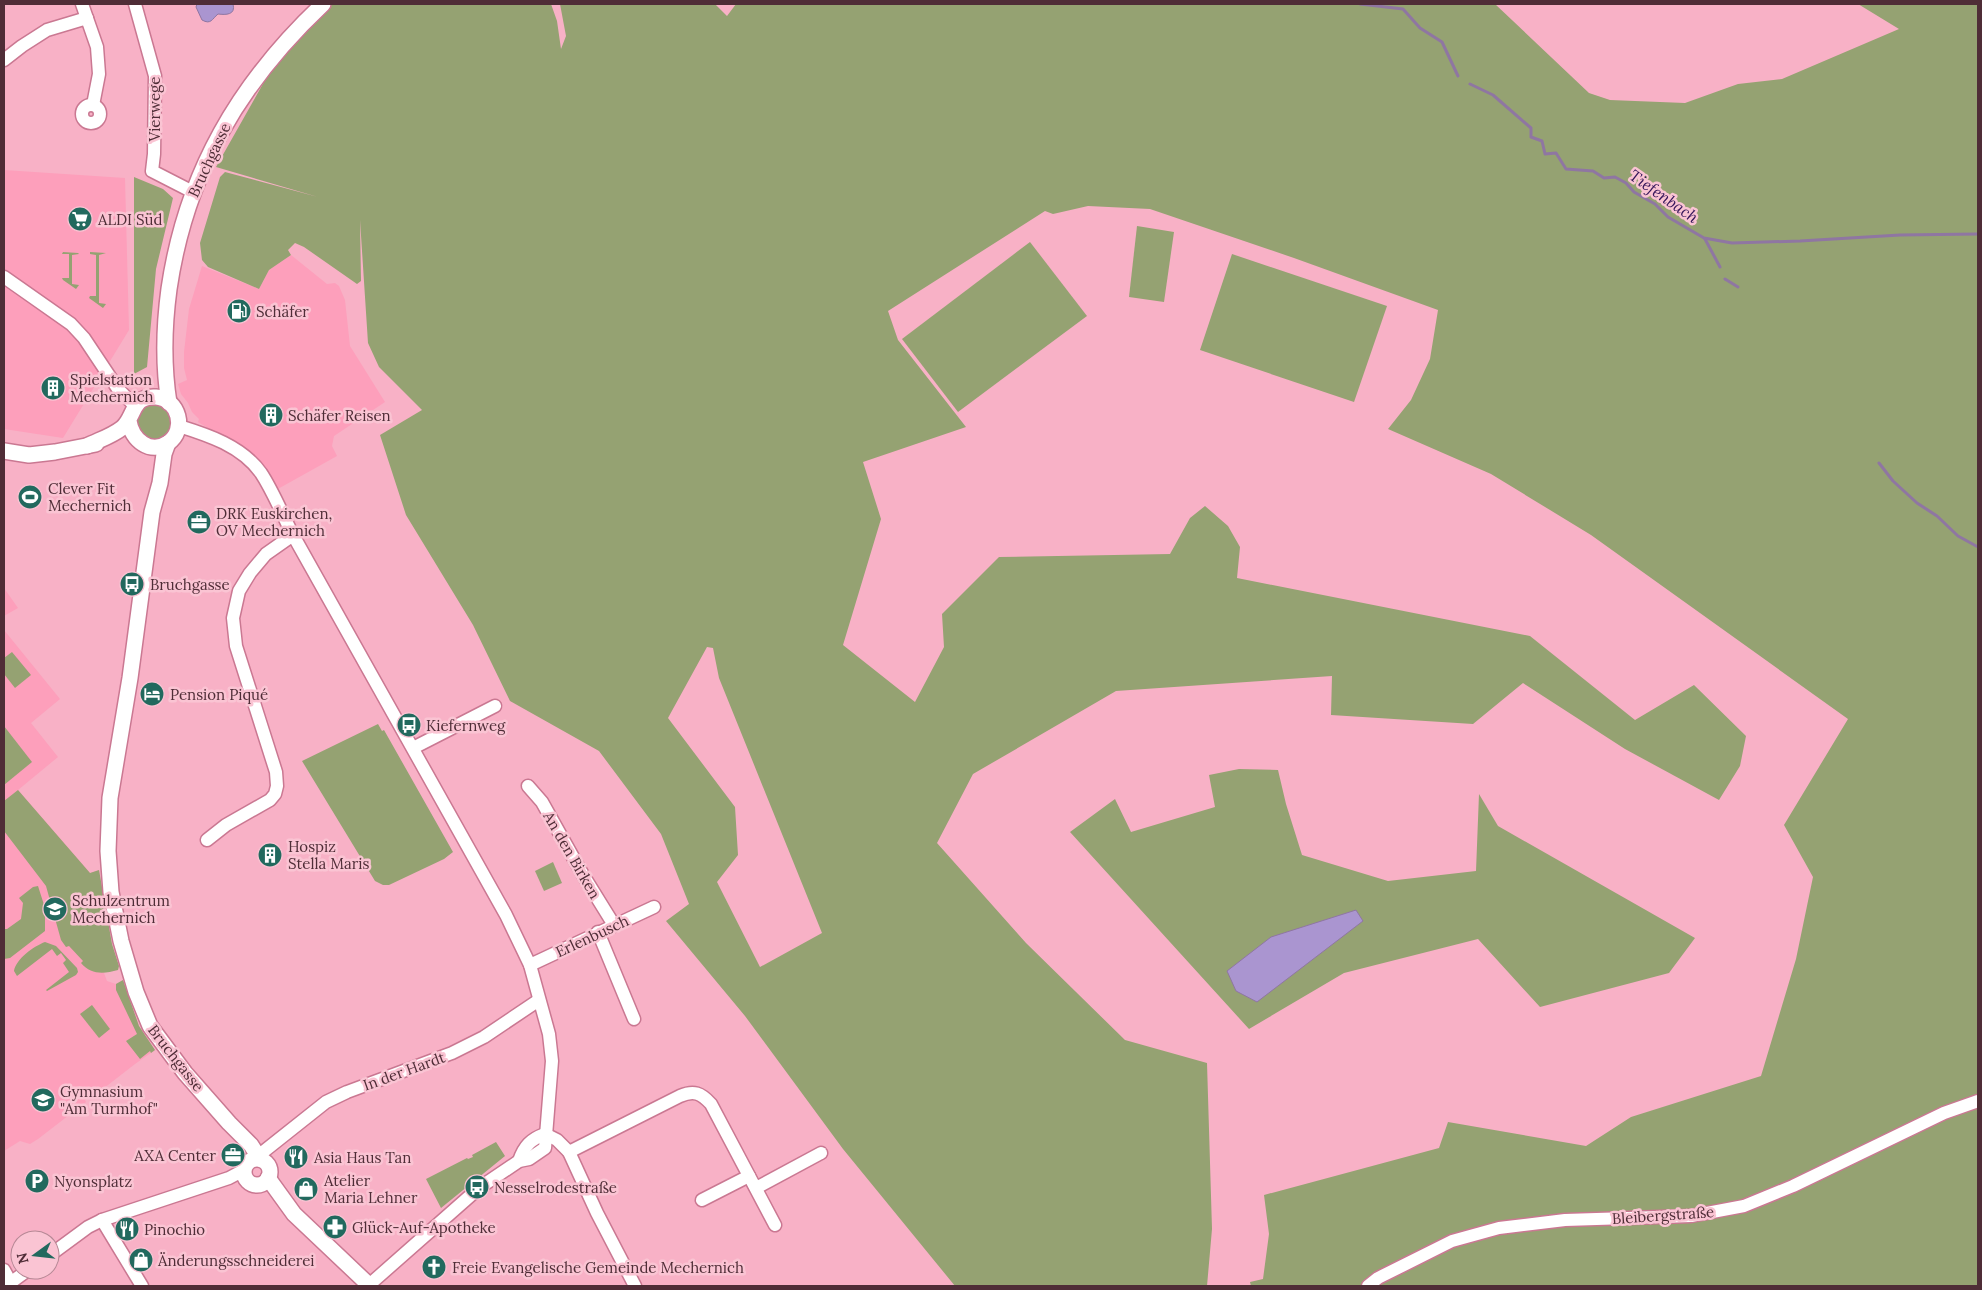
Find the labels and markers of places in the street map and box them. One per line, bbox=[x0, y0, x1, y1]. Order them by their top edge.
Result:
supermarket icon: ALDI Süd bbox=[67, 206, 93, 232]
place label: ALDI Süd bbox=[97, 210, 162, 229]
fuel station icon: Schäfer bbox=[226, 298, 252, 324]
place label: Schäfer bbox=[256, 302, 309, 321]
place label: Spielstation Mechernich bbox=[70, 370, 154, 406]
building icon: Spielstation Mechernich bbox=[40, 375, 66, 401]
building icon: Schäfer Reisen bbox=[258, 402, 284, 428]
place label: Schäfer Reisen bbox=[288, 406, 391, 425]
place label: Clever Fit Mechernich bbox=[48, 479, 132, 515]
sports icon: Clever Fit Mechernich bbox=[17, 484, 43, 510]
place label: DRK Euskirchen, OV Mechernich bbox=[216, 504, 332, 540]
office icon: DRK Euskirchen, OV Mechernich bbox=[186, 509, 212, 535]
bus stop icon: Bruchgasse bbox=[119, 571, 145, 597]
place label: Bruchgasse bbox=[150, 575, 230, 594]
hotel icon: Pension Piqué bbox=[139, 681, 165, 707]
place label: Pension Piqué bbox=[170, 685, 268, 704]
bus stop icon: Kiefernweg bbox=[396, 712, 422, 738]
place label: Kiefernweg bbox=[426, 716, 506, 735]
place label: Hospiz Stella Maris bbox=[288, 837, 369, 873]
building icon: Hospiz Stella Maris bbox=[257, 842, 283, 868]
place label: Schulzentrum Mechernich bbox=[72, 891, 170, 927]
school or university icon: Schulzentrum Mechernich bbox=[42, 896, 68, 922]
place label: Gymnasium "Am Turmhof" bbox=[60, 1082, 158, 1118]
school or university icon: Gymnasium "Am Turmhof" bbox=[30, 1087, 56, 1113]
office icon: AXA Center bbox=[220, 1142, 246, 1168]
restaurant icon: Asia Haus Tan bbox=[283, 1144, 309, 1170]
place label: AXA Center bbox=[133, 1146, 216, 1165]
place label: Asia Haus Tan bbox=[313, 1148, 411, 1167]
parking icon: Nyonsplatz bbox=[24, 1168, 50, 1194]
place label: Atelier Maria Lehner bbox=[323, 1171, 418, 1207]
place label: Nyonsplatz bbox=[54, 1172, 132, 1191]
bus stop icon: Nesselrodestraße bbox=[464, 1174, 490, 1200]
shop icon: Atelier Maria Lehner bbox=[293, 1176, 319, 1202]
place label: Nesselrodestraße bbox=[494, 1178, 617, 1197]
pharmacy icon: Glück-Auf-Apotheke bbox=[322, 1214, 348, 1240]
restaurant icon: Pinochio bbox=[114, 1216, 140, 1242]
place label: Glück-Auf-Apotheke bbox=[352, 1218, 496, 1237]
place label: Pinochio bbox=[144, 1220, 205, 1239]
shop icon: Änderungsschneiderei bbox=[128, 1247, 154, 1273]
place label: Änderungsschneiderei bbox=[157, 1251, 315, 1270]
church icon: Freie Evangelische Gemeinde Mechernich bbox=[421, 1254, 447, 1280]
place label: Freie Evangelische Gemeinde Mechernich bbox=[452, 1258, 744, 1277]

